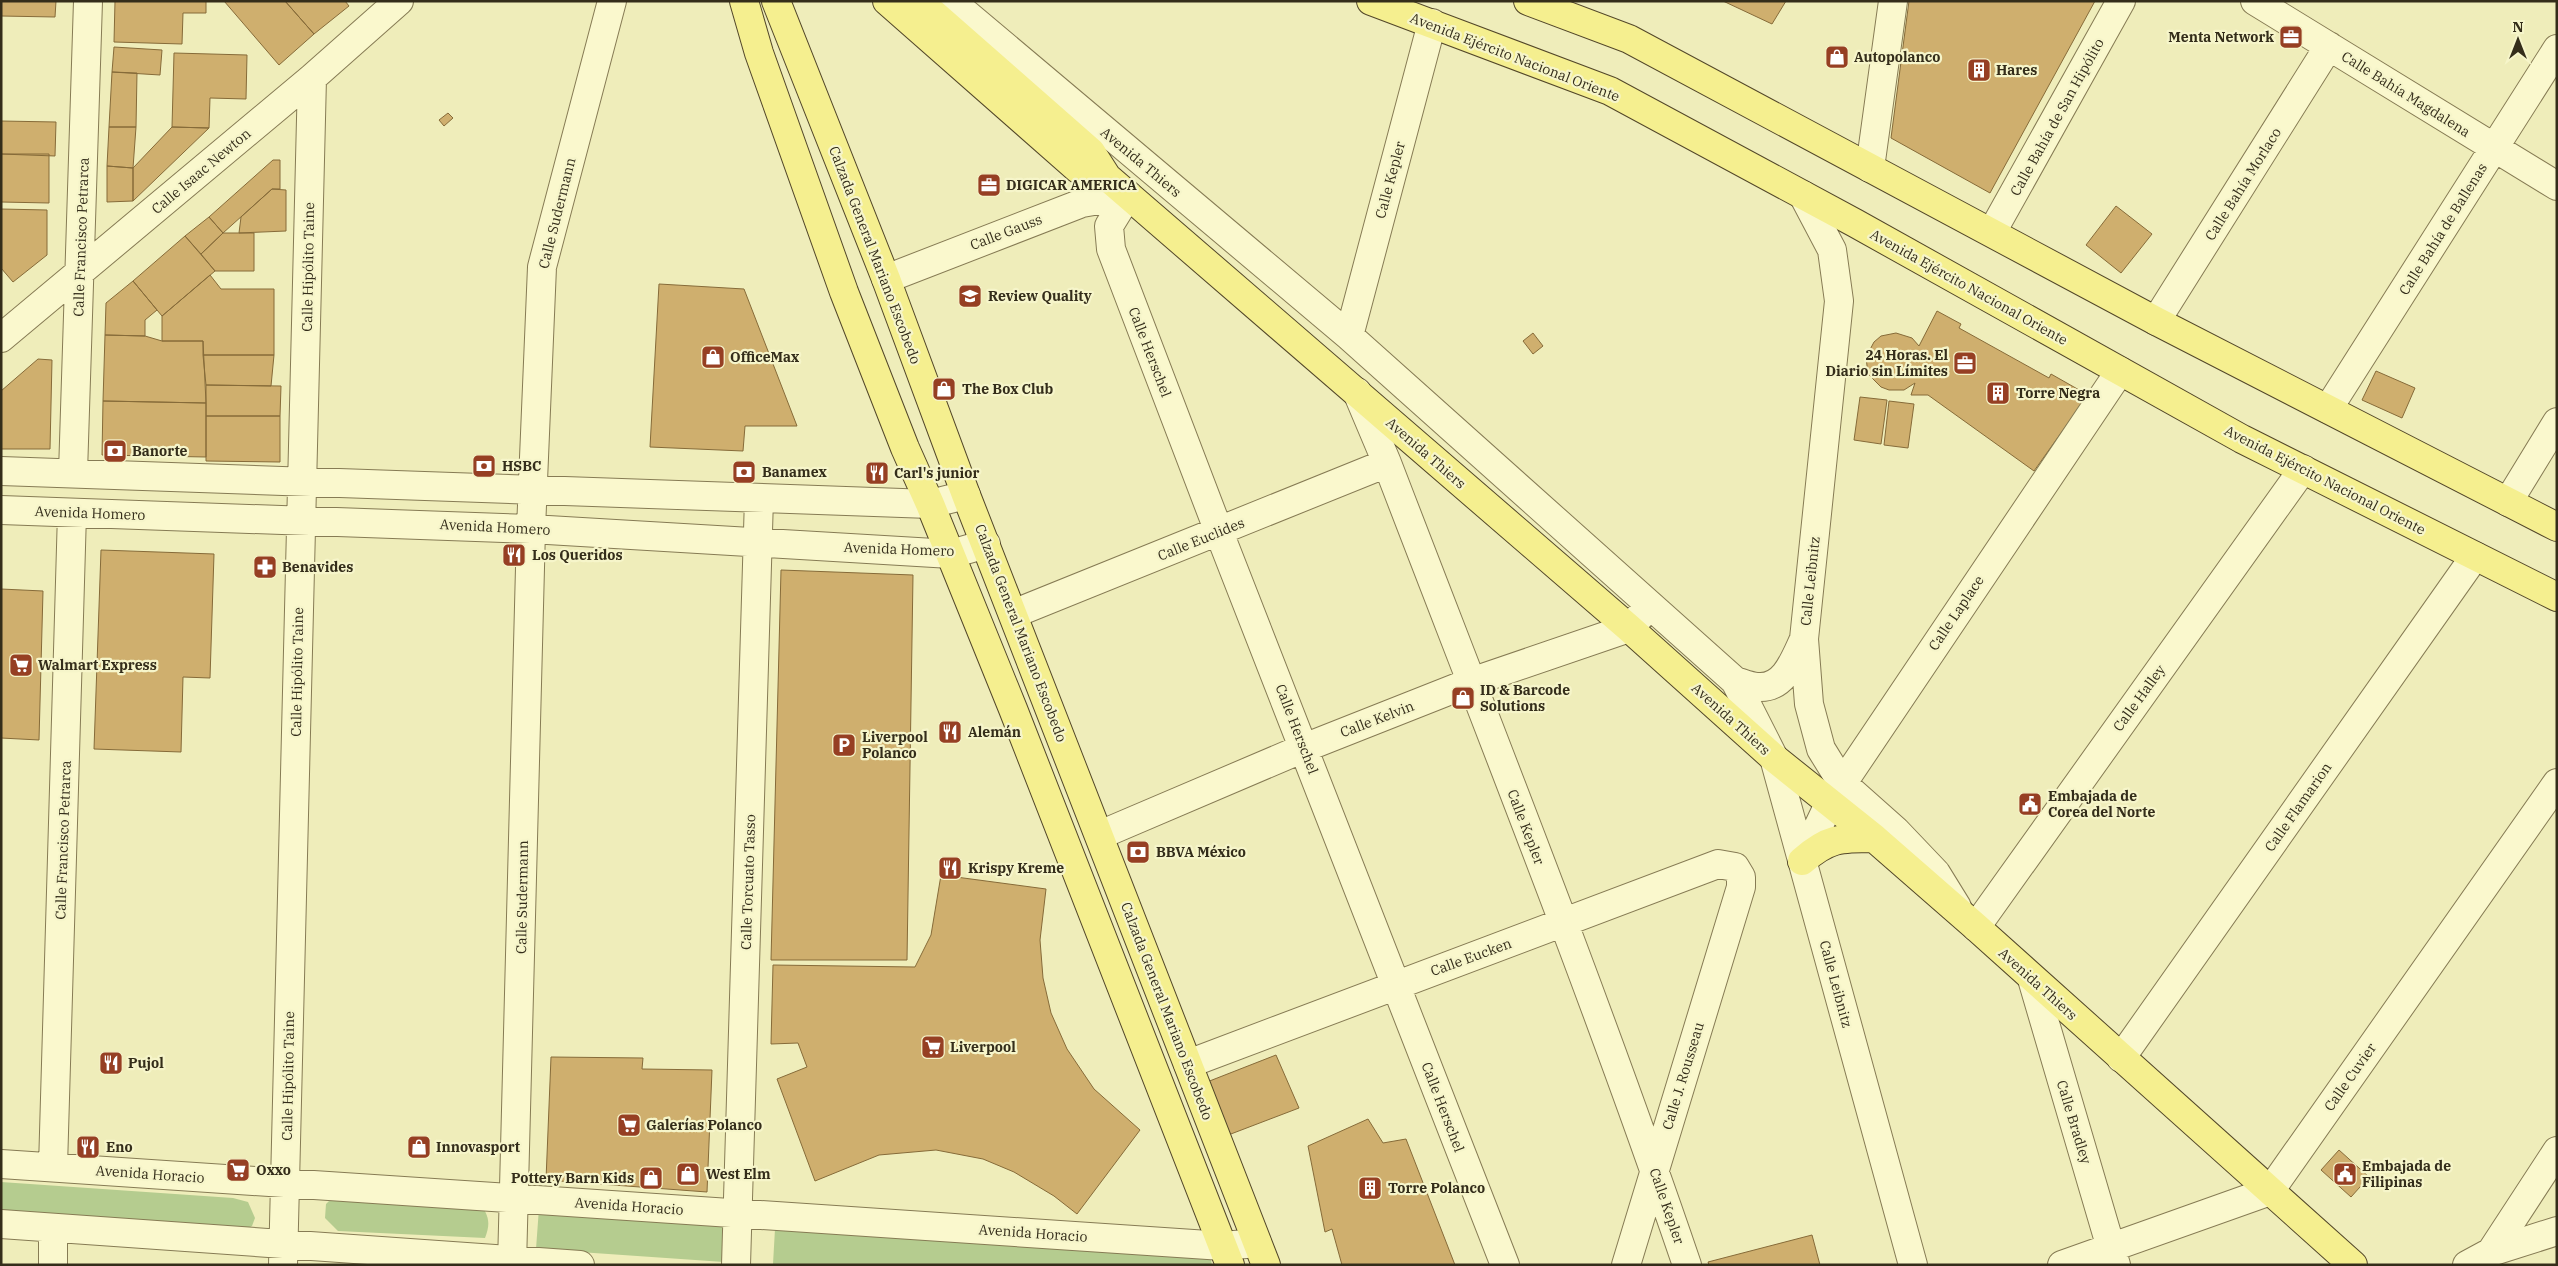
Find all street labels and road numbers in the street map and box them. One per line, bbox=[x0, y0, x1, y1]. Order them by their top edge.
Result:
street label: Avenida Ejército Nacional Oriente bbox=[1408, 9, 1622, 105]
street label: Calle Bahía de San Hipólito bbox=[2006, 35, 2108, 199]
street label: Calle Bahía Magdalena bbox=[2338, 47, 2474, 141]
street label: Avenida Thiers bbox=[1097, 123, 1185, 201]
street label: Calle Isaac Newton bbox=[148, 124, 254, 218]
street label: Calle Bahía Morlaco bbox=[2201, 124, 2285, 244]
street label: Calle Kepler bbox=[1371, 139, 1409, 221]
street label: Calzada General Mariano Escobedo bbox=[825, 144, 925, 367]
street label: Calle Sudermann bbox=[535, 156, 580, 270]
street label: Calle Francisco Petrarca bbox=[69, 157, 93, 317]
street label: Calle Bahía de Ballenas bbox=[2395, 159, 2491, 298]
street label: Calle Hipólito Taine bbox=[298, 202, 318, 332]
street label: Calle Gauss bbox=[967, 210, 1045, 254]
street label: Avenida Ejército Nacional Oriente bbox=[1867, 225, 2071, 349]
street label: Calle Herschel bbox=[1125, 304, 1175, 400]
street label: Avenida Thiers bbox=[1382, 414, 1470, 493]
street label: Avenida Ejército Nacional Oriente bbox=[2222, 421, 2428, 539]
street label: Avenida Homero bbox=[34, 502, 146, 524]
street label: Calle Euclides bbox=[1155, 513, 1247, 565]
street label: Avenida Homero bbox=[439, 515, 551, 539]
street label: Calzada General Mariano Escobedo bbox=[971, 522, 1071, 745]
street label: Calle Leibnitz bbox=[1796, 535, 1824, 627]
street label: Avenida Homero bbox=[843, 538, 955, 560]
street label: Calle Laplace bbox=[1924, 572, 1988, 654]
street label: Calle Hipólito Taine bbox=[287, 607, 307, 737]
street label: Calle Halley bbox=[2109, 661, 2169, 735]
street label: Avenida Thiers bbox=[1688, 679, 1774, 759]
street label: Calle Herschel bbox=[1272, 681, 1322, 777]
street label: Calle Kelvin bbox=[1337, 697, 1417, 741]
street label: Calle Flamarion bbox=[2261, 759, 2335, 855]
street label: Calle Francisco Petrarca bbox=[51, 760, 75, 920]
street label: Calle Kepler bbox=[1503, 787, 1549, 868]
street label: Calle Torcuato Tasso bbox=[737, 814, 759, 950]
street label: Calle Sudermann bbox=[512, 840, 532, 954]
street label: Calzada General Mariano Escobedo bbox=[1117, 900, 1217, 1123]
street label: Calle Eucken bbox=[1428, 934, 1514, 980]
street label: Calle Leibnitz bbox=[1816, 938, 1856, 1030]
street label: Avenida Thiers bbox=[1995, 944, 2081, 1024]
street label: Calle Hipólito Taine bbox=[278, 1011, 298, 1141]
street label: Calle J. Rousseau bbox=[1658, 1020, 1708, 1132]
street label: Calle Cuvier bbox=[2320, 1039, 2381, 1115]
street label: Calle Herschel bbox=[1418, 1059, 1468, 1155]
street label: Calle Bradley bbox=[2053, 1078, 2095, 1167]
street label: Avenida Horacio bbox=[95, 1161, 205, 1187]
street label: Calle Kepler bbox=[1646, 1166, 1689, 1247]
street label: Avenida Horacio bbox=[574, 1193, 684, 1219]
street label: Avenida Horacio bbox=[978, 1220, 1088, 1246]

